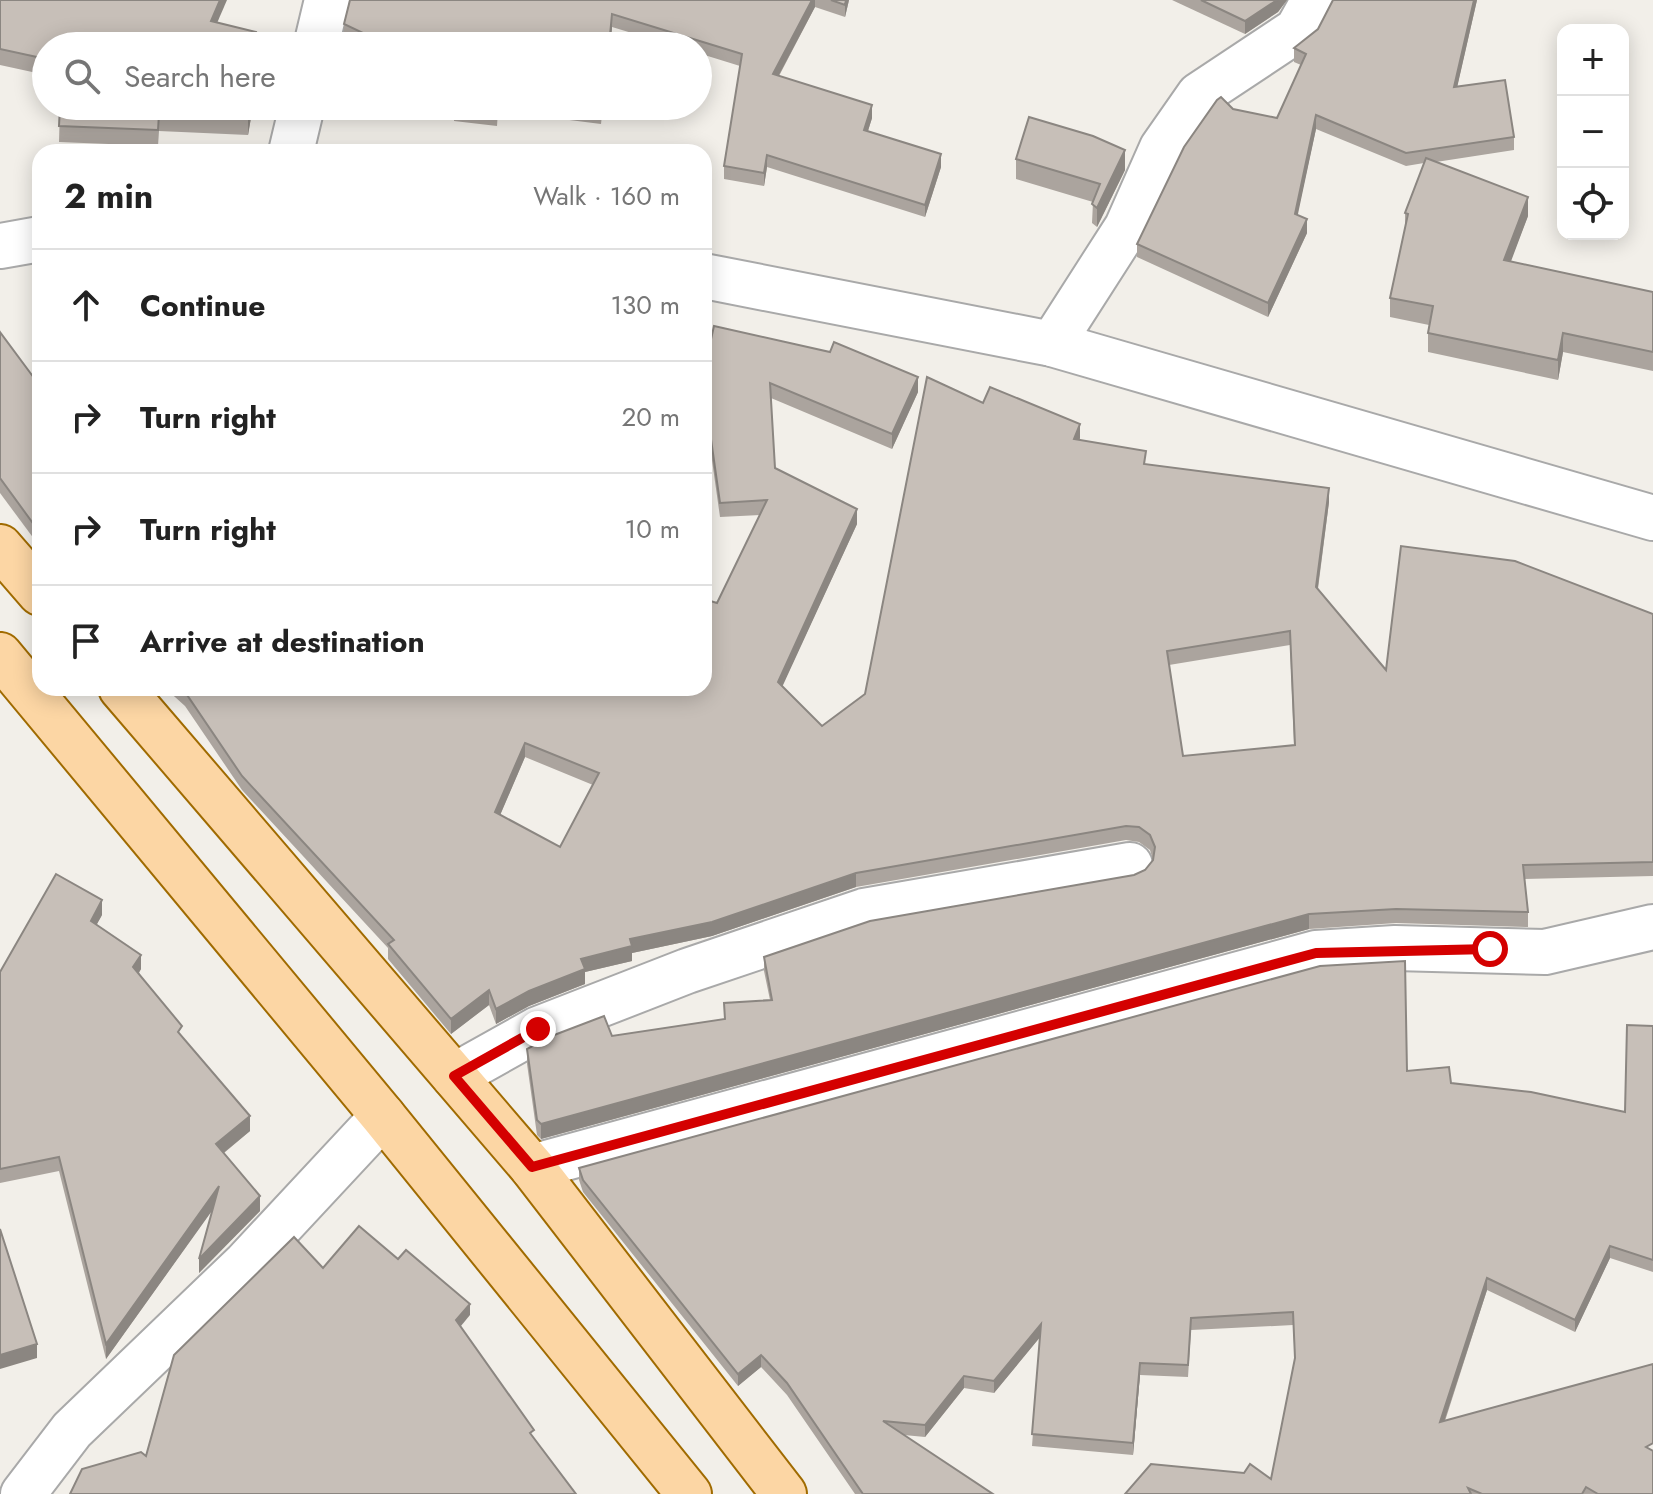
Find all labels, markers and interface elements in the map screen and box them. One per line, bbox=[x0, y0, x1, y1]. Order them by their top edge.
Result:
map controls bbox=[1557, 24, 1629, 240]
button: + bbox=[1557, 24, 1629, 96]
search box bbox=[32, 32, 712, 120]
icon: search bbox=[60, 54, 104, 98]
text: Search here bbox=[124, 55, 276, 98]
button: − bbox=[1557, 96, 1629, 168]
button: locate bbox=[1557, 168, 1629, 240]
text: 2 min bbox=[64, 172, 153, 221]
text: Walk · 160 m bbox=[533, 177, 680, 215]
icon: ahead bbox=[64, 283, 108, 327]
text: Continue bbox=[140, 284, 266, 327]
text: 130 m bbox=[610, 286, 680, 324]
icon: right bbox=[64, 395, 108, 439]
text: Turn right bbox=[140, 396, 276, 439]
text: 20 m bbox=[622, 398, 680, 436]
icon: right bbox=[64, 507, 108, 551]
text: Turn right bbox=[140, 508, 276, 551]
text: 10 m bbox=[625, 510, 680, 548]
icon: arrive bbox=[64, 619, 108, 663]
text: Arrive at destination bbox=[140, 620, 425, 663]
route start bbox=[1472, 931, 1508, 967]
route end bbox=[520, 1011, 556, 1047]

